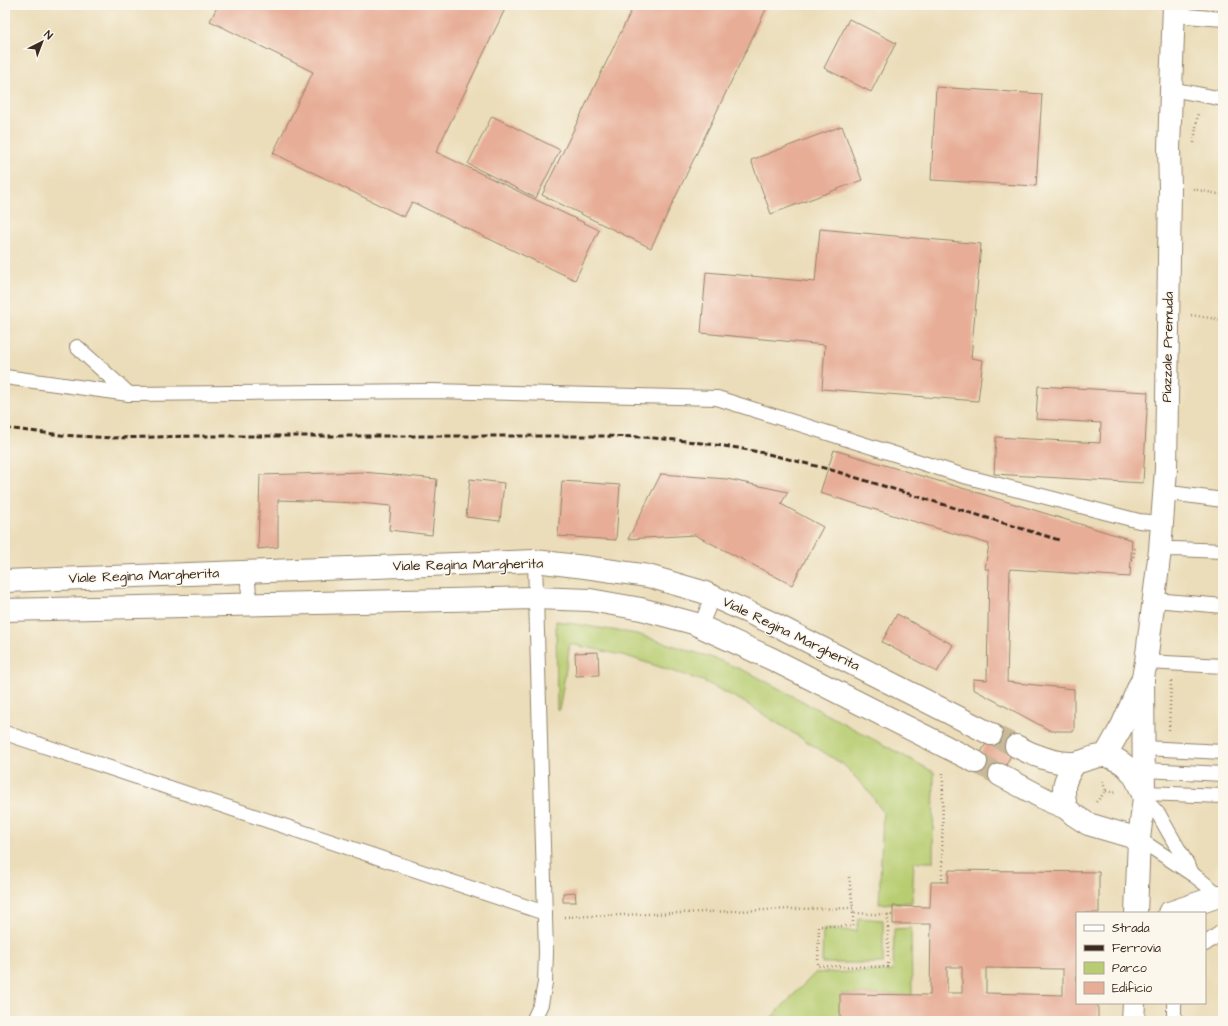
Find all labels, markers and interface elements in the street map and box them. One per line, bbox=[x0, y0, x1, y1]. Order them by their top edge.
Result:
north arrow bbox=[22, 22, 62, 62]
text: N bbox=[41, 27, 56, 43]
street label: Piazzale Premuda bbox=[1157, 291, 1179, 403]
street label: Viale Regina Margherita bbox=[392, 554, 544, 576]
street label: Viale Regina Margherita bbox=[68, 563, 220, 589]
street label: Viale Regina Margherita bbox=[719, 592, 863, 676]
legend bbox=[1076, 912, 1206, 1004]
text: Strada bbox=[1112, 920, 1150, 937]
text: Ferrovia bbox=[1112, 940, 1161, 957]
text: Parco bbox=[1112, 960, 1147, 977]
text: Edificio bbox=[1112, 980, 1152, 997]

